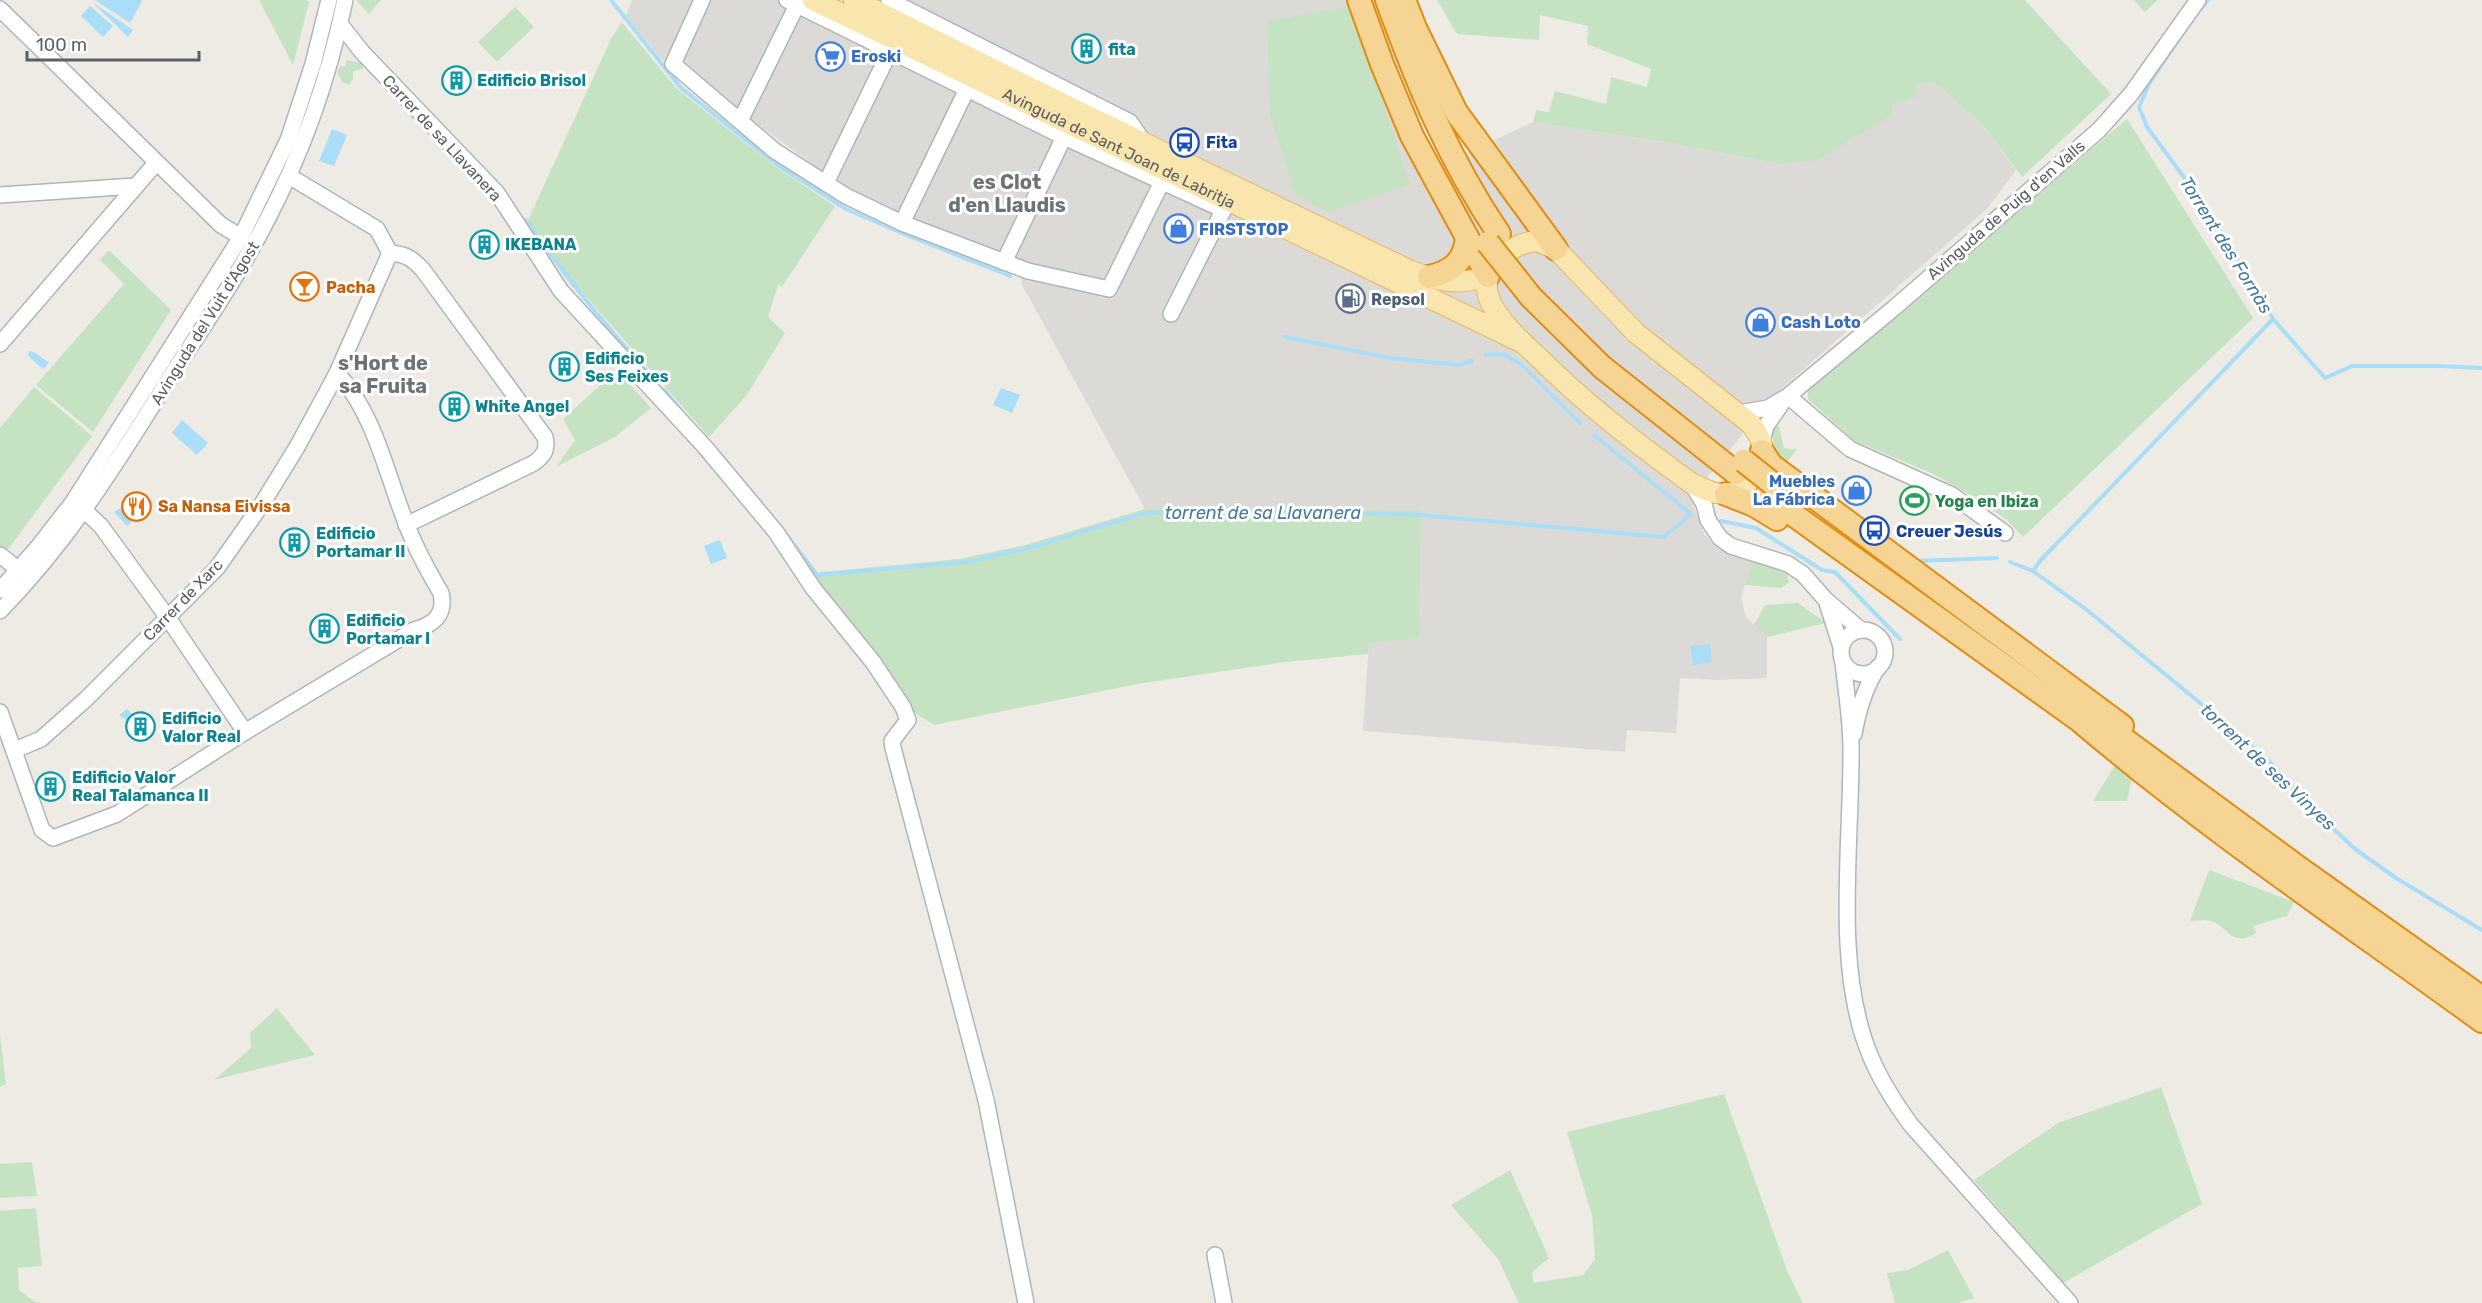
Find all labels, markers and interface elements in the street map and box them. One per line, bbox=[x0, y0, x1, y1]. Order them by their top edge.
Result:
scale bar bbox=[27, 24, 200, 62]
building icon: fita bbox=[1071, 33, 1103, 65]
text: 100 m bbox=[36, 34, 87, 56]
supermarket icon: Eroski bbox=[814, 40, 846, 72]
place label: fita bbox=[1108, 40, 1136, 59]
place label: Eroski bbox=[851, 47, 901, 66]
building icon: Edificio Brisol bbox=[440, 64, 472, 96]
street label: Carrer de sa Llavanera bbox=[379, 71, 505, 205]
place label: Edificio Brisol bbox=[477, 71, 586, 90]
street label: Avinguda de Sant Joan de Labritja bbox=[1000, 84, 1239, 212]
bus stop icon: Fita bbox=[1169, 126, 1201, 158]
place label: Fita bbox=[1206, 133, 1237, 152]
street label: Avinguda de Puig d'en Valls bbox=[1923, 136, 2089, 284]
district label: es Clot d'en Llaudis bbox=[948, 170, 1066, 217]
water label: Torrent des Fornàs bbox=[2175, 172, 2277, 318]
shop icon: FIRSTSTOP bbox=[1162, 213, 1194, 245]
place label: FIRSTSTOP bbox=[1199, 220, 1288, 239]
building icon: IKEBANA bbox=[468, 228, 500, 260]
place label: IKEBANA bbox=[505, 235, 577, 254]
street label: Avinguda del Vuit d'Agost bbox=[147, 238, 263, 408]
bar icon: Pacha bbox=[289, 271, 321, 303]
place label: Pacha bbox=[326, 278, 375, 297]
fuel station icon: Repsol bbox=[1334, 283, 1366, 315]
place label: Repsol bbox=[1371, 290, 1425, 309]
shop icon: Cash Loto bbox=[1744, 306, 1776, 338]
place label: Cash Loto bbox=[1781, 313, 1861, 332]
place label: Edificio Ses Feixes bbox=[585, 349, 669, 386]
district label: s'Hort de sa Fruita bbox=[338, 351, 428, 398]
building icon: Edificio Ses Feixes bbox=[548, 351, 580, 383]
building icon: White Angel bbox=[438, 390, 470, 422]
place label: White Angel bbox=[475, 397, 569, 416]
place label: Muebles La Fábrica bbox=[1753, 472, 1835, 509]
shop icon: Muebles La Fábrica bbox=[1840, 474, 1872, 506]
sports icon: Yoga en Ibiza bbox=[1898, 485, 1930, 517]
restaurant icon: Sa Nansa Eivissa bbox=[121, 490, 153, 522]
place label: Yoga en Ibiza bbox=[1935, 492, 2039, 511]
place label: Sa Nansa Eivissa bbox=[158, 497, 290, 516]
water label: torrent de sa Llavanera bbox=[1165, 502, 1362, 524]
bus stop icon: Creuer Jesús bbox=[1859, 515, 1891, 547]
place label: Creuer Jesús bbox=[1896, 522, 2002, 541]
place label: Edificio Portamar II bbox=[316, 524, 406, 561]
building icon: Edificio Portamar II bbox=[279, 526, 311, 558]
street label: Carrer de Xarc bbox=[139, 555, 227, 645]
place label: Edificio Portamar I bbox=[346, 611, 430, 648]
building icon: Edificio Portamar I bbox=[309, 613, 341, 645]
water label: torrent de ses Vinyes bbox=[2196, 699, 2340, 835]
place label: Edificio Valor Real bbox=[162, 709, 241, 746]
building icon: Edificio Valor Real bbox=[125, 711, 157, 743]
place label: Edificio Valor Real Talamanca II bbox=[72, 768, 209, 805]
building icon: Edificio Valor Real Talamanca II bbox=[35, 770, 67, 802]

